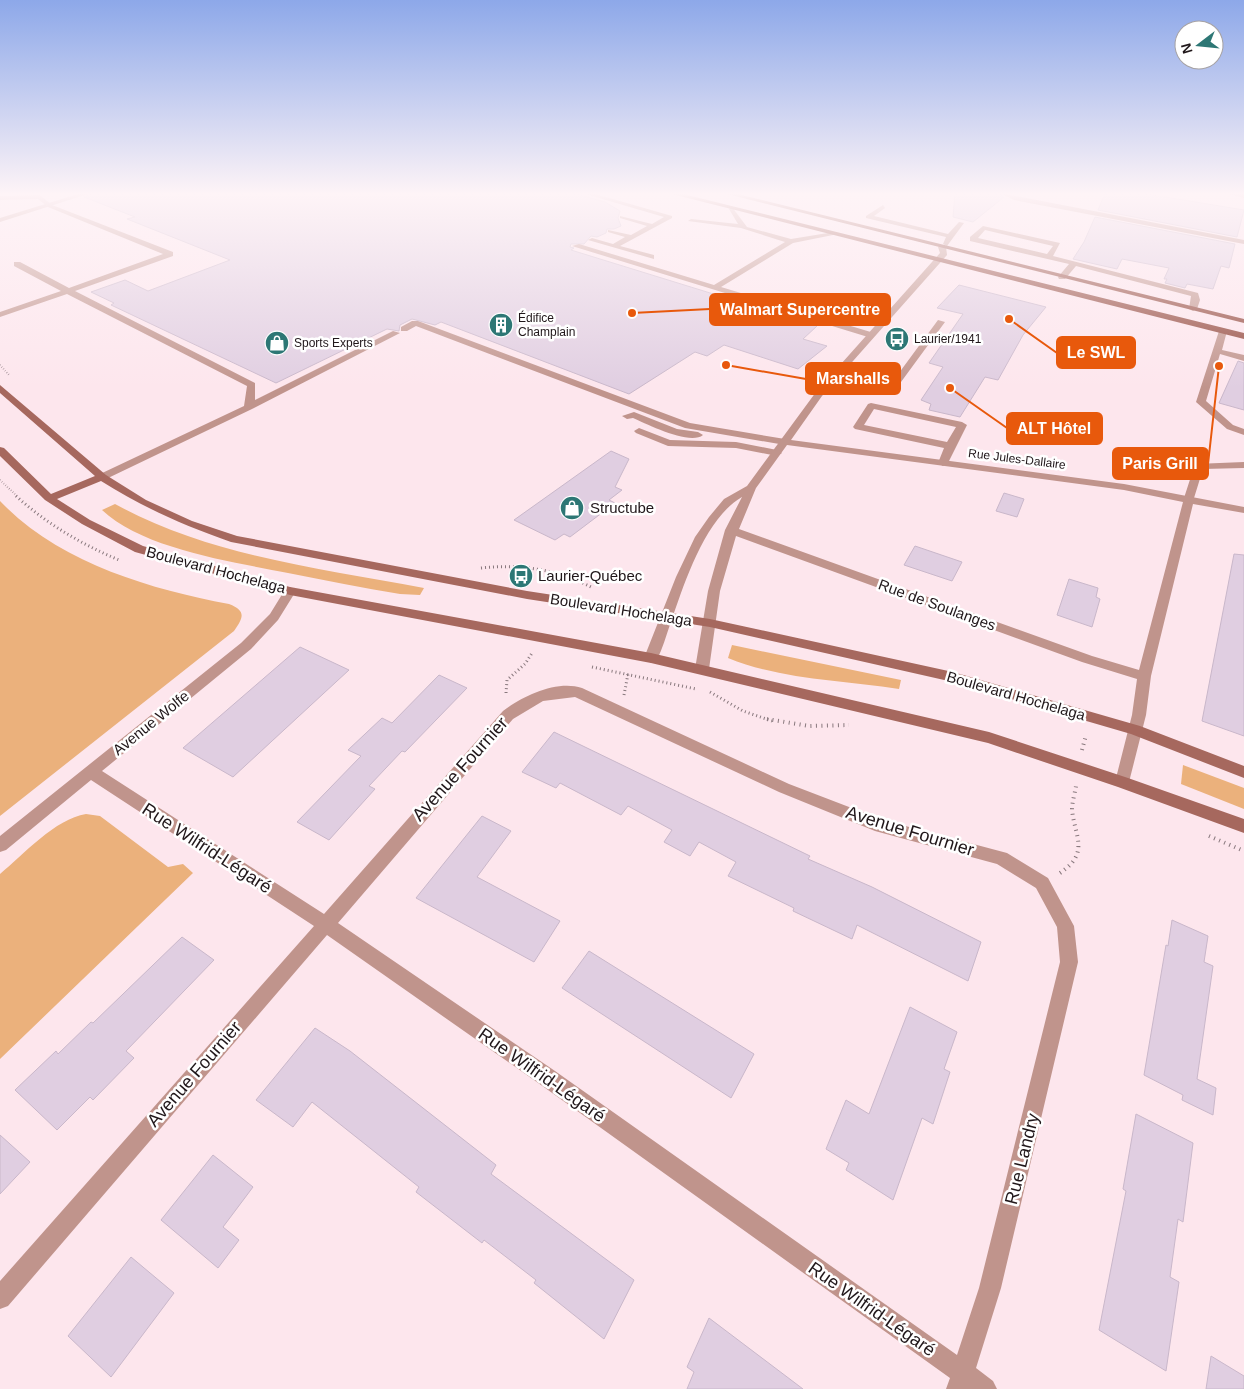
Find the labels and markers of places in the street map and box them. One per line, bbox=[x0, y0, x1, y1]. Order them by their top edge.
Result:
callout: Walmart Supercentre bbox=[710, 294, 890, 325]
place label: Édifice Champlain bbox=[518, 310, 575, 339]
building icon: Édifice Champlain bbox=[488, 312, 514, 338]
bus stop icon: Laurier/1941 bbox=[884, 326, 910, 352]
shop icon: Sports Experts bbox=[264, 330, 290, 356]
place label: Laurier/1941 bbox=[914, 332, 982, 346]
place label: Sports Experts bbox=[294, 336, 373, 350]
callout: Le SWL bbox=[1057, 337, 1135, 368]
callout: Marshalls bbox=[806, 363, 900, 394]
callout: ALT Hôtel bbox=[1007, 413, 1102, 444]
callout: Paris Grill bbox=[1113, 448, 1208, 479]
shop icon: Structube bbox=[559, 495, 585, 521]
place label: Structube bbox=[590, 499, 654, 516]
bus stop icon: Laurier-Québec bbox=[508, 563, 534, 589]
place label: Laurier-Québec bbox=[538, 567, 643, 584]

